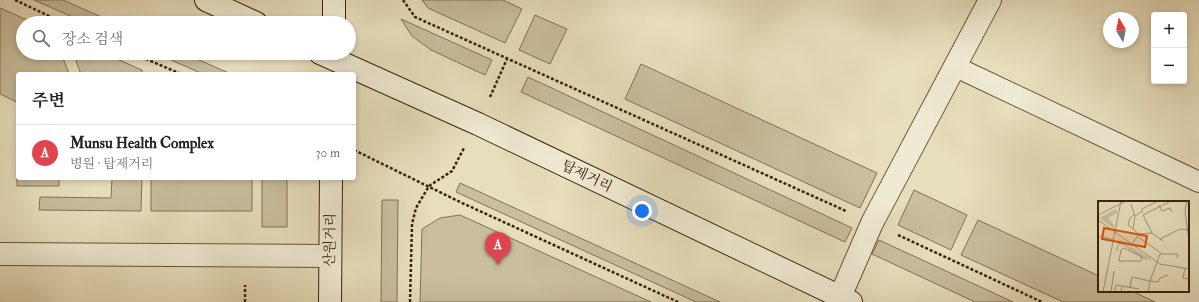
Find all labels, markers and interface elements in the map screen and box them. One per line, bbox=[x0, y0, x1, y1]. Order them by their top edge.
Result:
north arrow bbox=[1103, 12, 1139, 48]
map controls bbox=[1151, 12, 1187, 84]
button: + bbox=[1151, 12, 1187, 48]
search box bbox=[16, 16, 356, 60]
icon: search bbox=[30, 27, 52, 49]
text: 장소 검색 bbox=[62, 30, 123, 49]
button: − bbox=[1151, 48, 1187, 84]
text: 주변 bbox=[32, 90, 65, 111]
text: Munsu Health Complex bbox=[70, 134, 214, 153]
text: A bbox=[41, 145, 49, 161]
text: 30 m bbox=[316, 145, 340, 161]
text: 병원 · 탑제거리 bbox=[70, 156, 153, 172]
street label: 탑제거리 bbox=[559, 157, 615, 195]
your location bbox=[632, 201, 652, 221]
inset map bbox=[1098, 201, 1189, 292]
street label: 산원거리 bbox=[321, 213, 339, 267]
pin: A bbox=[485, 232, 511, 265]

